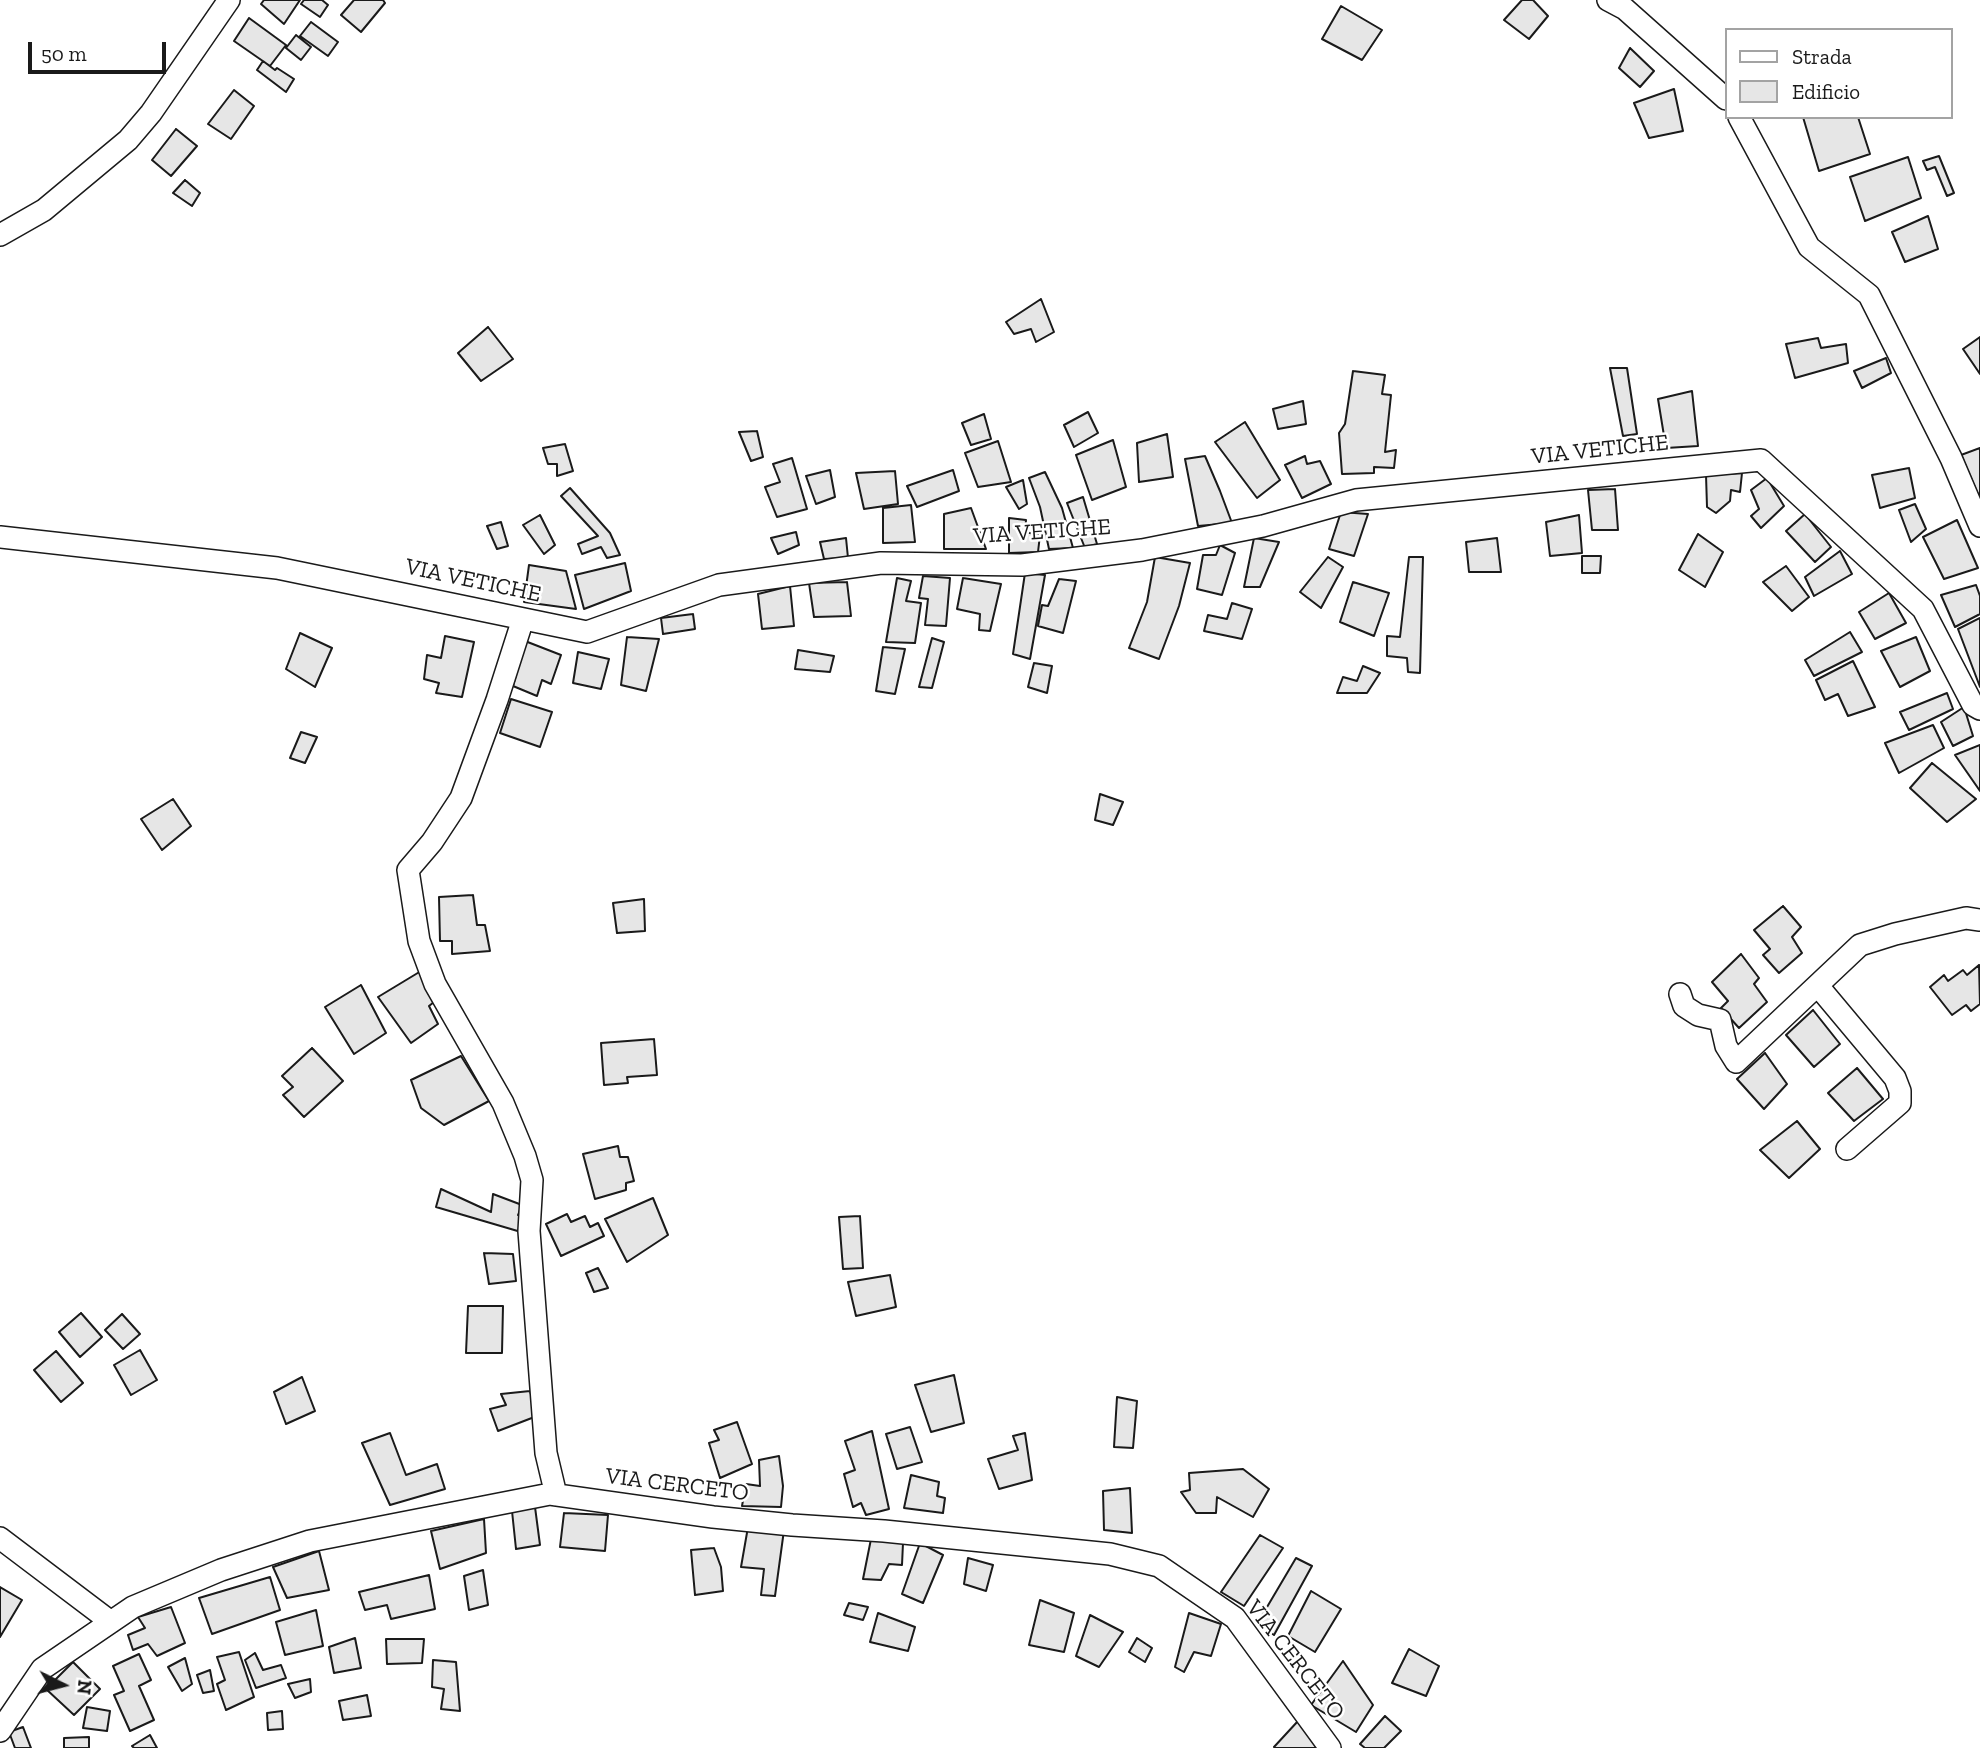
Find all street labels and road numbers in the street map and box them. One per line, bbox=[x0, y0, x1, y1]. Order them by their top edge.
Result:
street label: VIA VETICHE bbox=[1530, 429, 1670, 471]
street label: VIA VETICHE bbox=[972, 513, 1112, 551]
street label: VIA VETICHE bbox=[403, 553, 543, 609]
street label: VIA CERCETO bbox=[604, 1463, 750, 1507]
street label: VIA CERCETO bbox=[1240, 1595, 1350, 1725]

